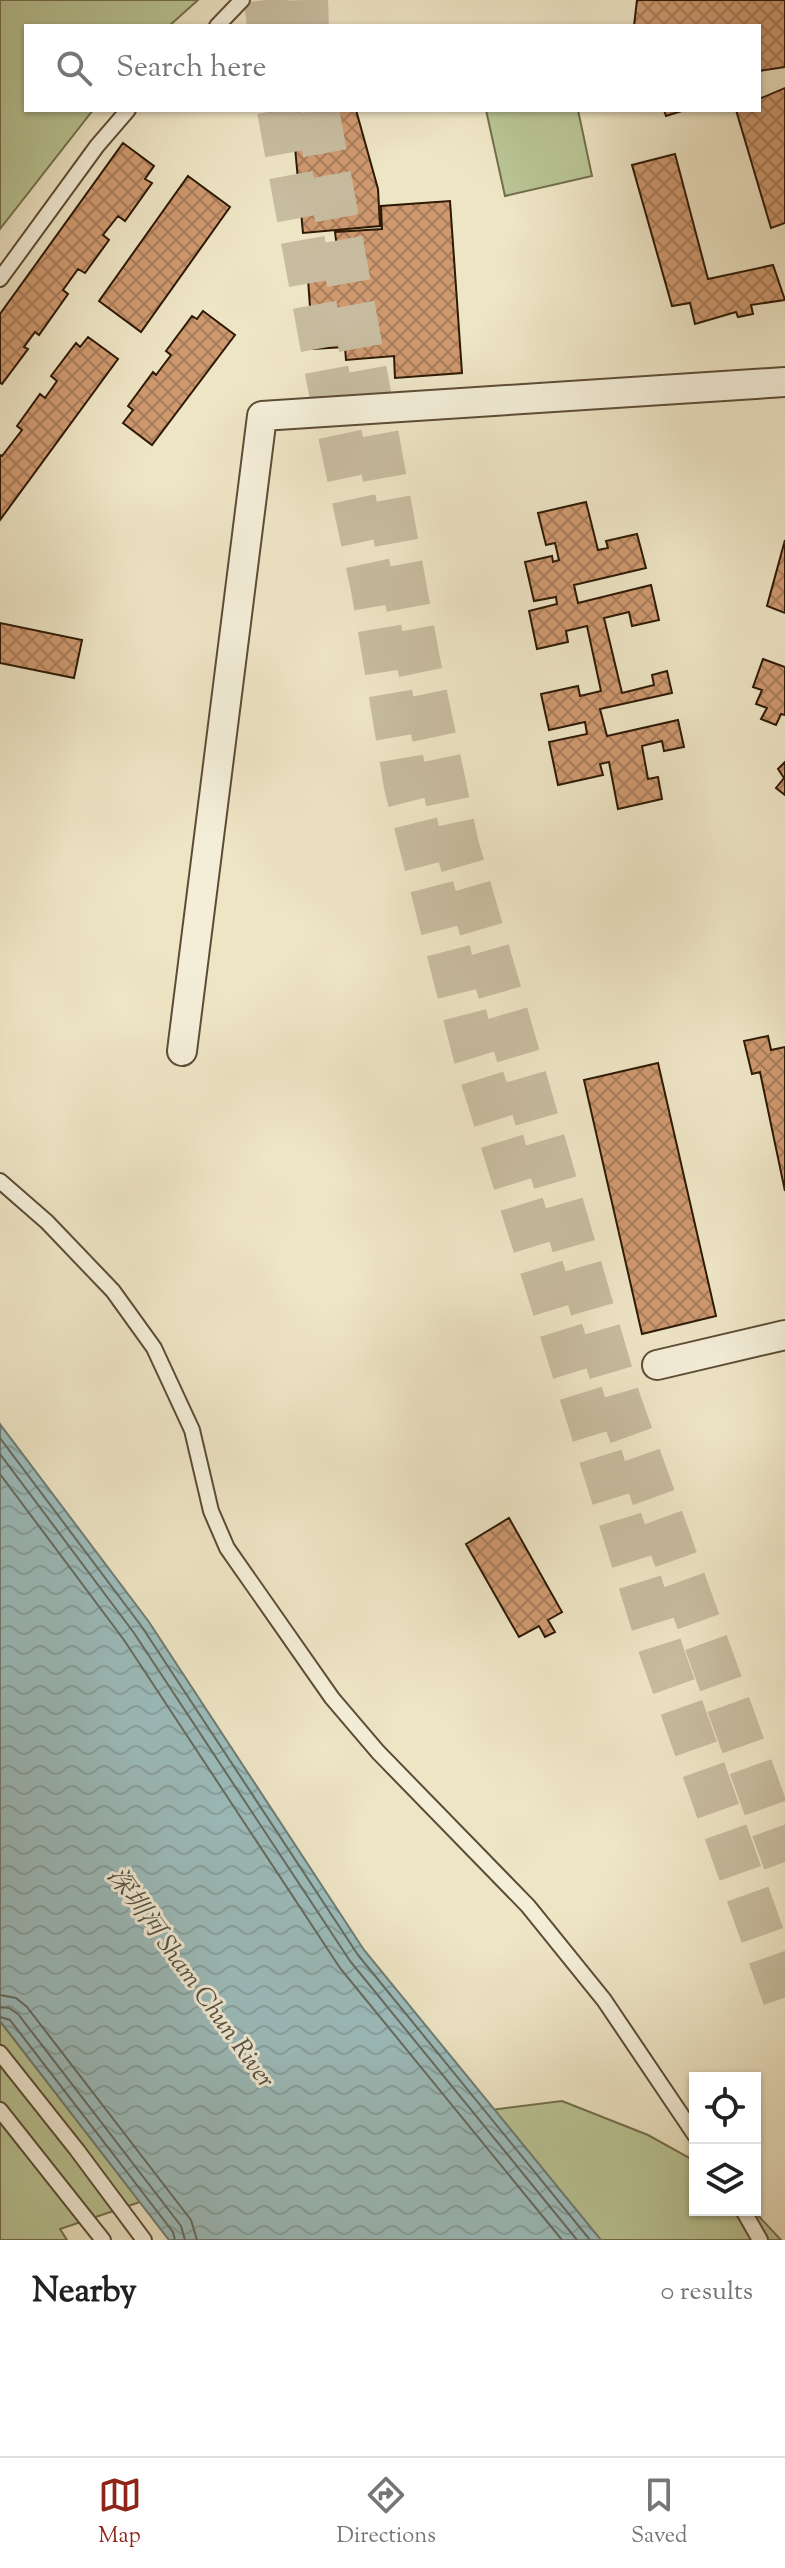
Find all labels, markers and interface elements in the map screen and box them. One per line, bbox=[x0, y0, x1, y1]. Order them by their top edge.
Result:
search box bbox=[24, 24, 761, 112]
icon: search bbox=[52, 46, 96, 90]
text: Search here bbox=[116, 47, 266, 90]
water label: 深圳河 Sham Chun River bbox=[97, 1860, 283, 2097]
map controls bbox=[689, 2072, 761, 2216]
button: locate bbox=[689, 2072, 761, 2144]
button: layers bbox=[689, 2144, 761, 2216]
text: Nearby bbox=[32, 2268, 137, 2317]
text: 0 results bbox=[661, 2274, 753, 2311]
tab: Map bbox=[98, 2473, 142, 2553]
tab: Directions bbox=[337, 2473, 436, 2553]
tab: Saved bbox=[631, 2473, 687, 2553]

